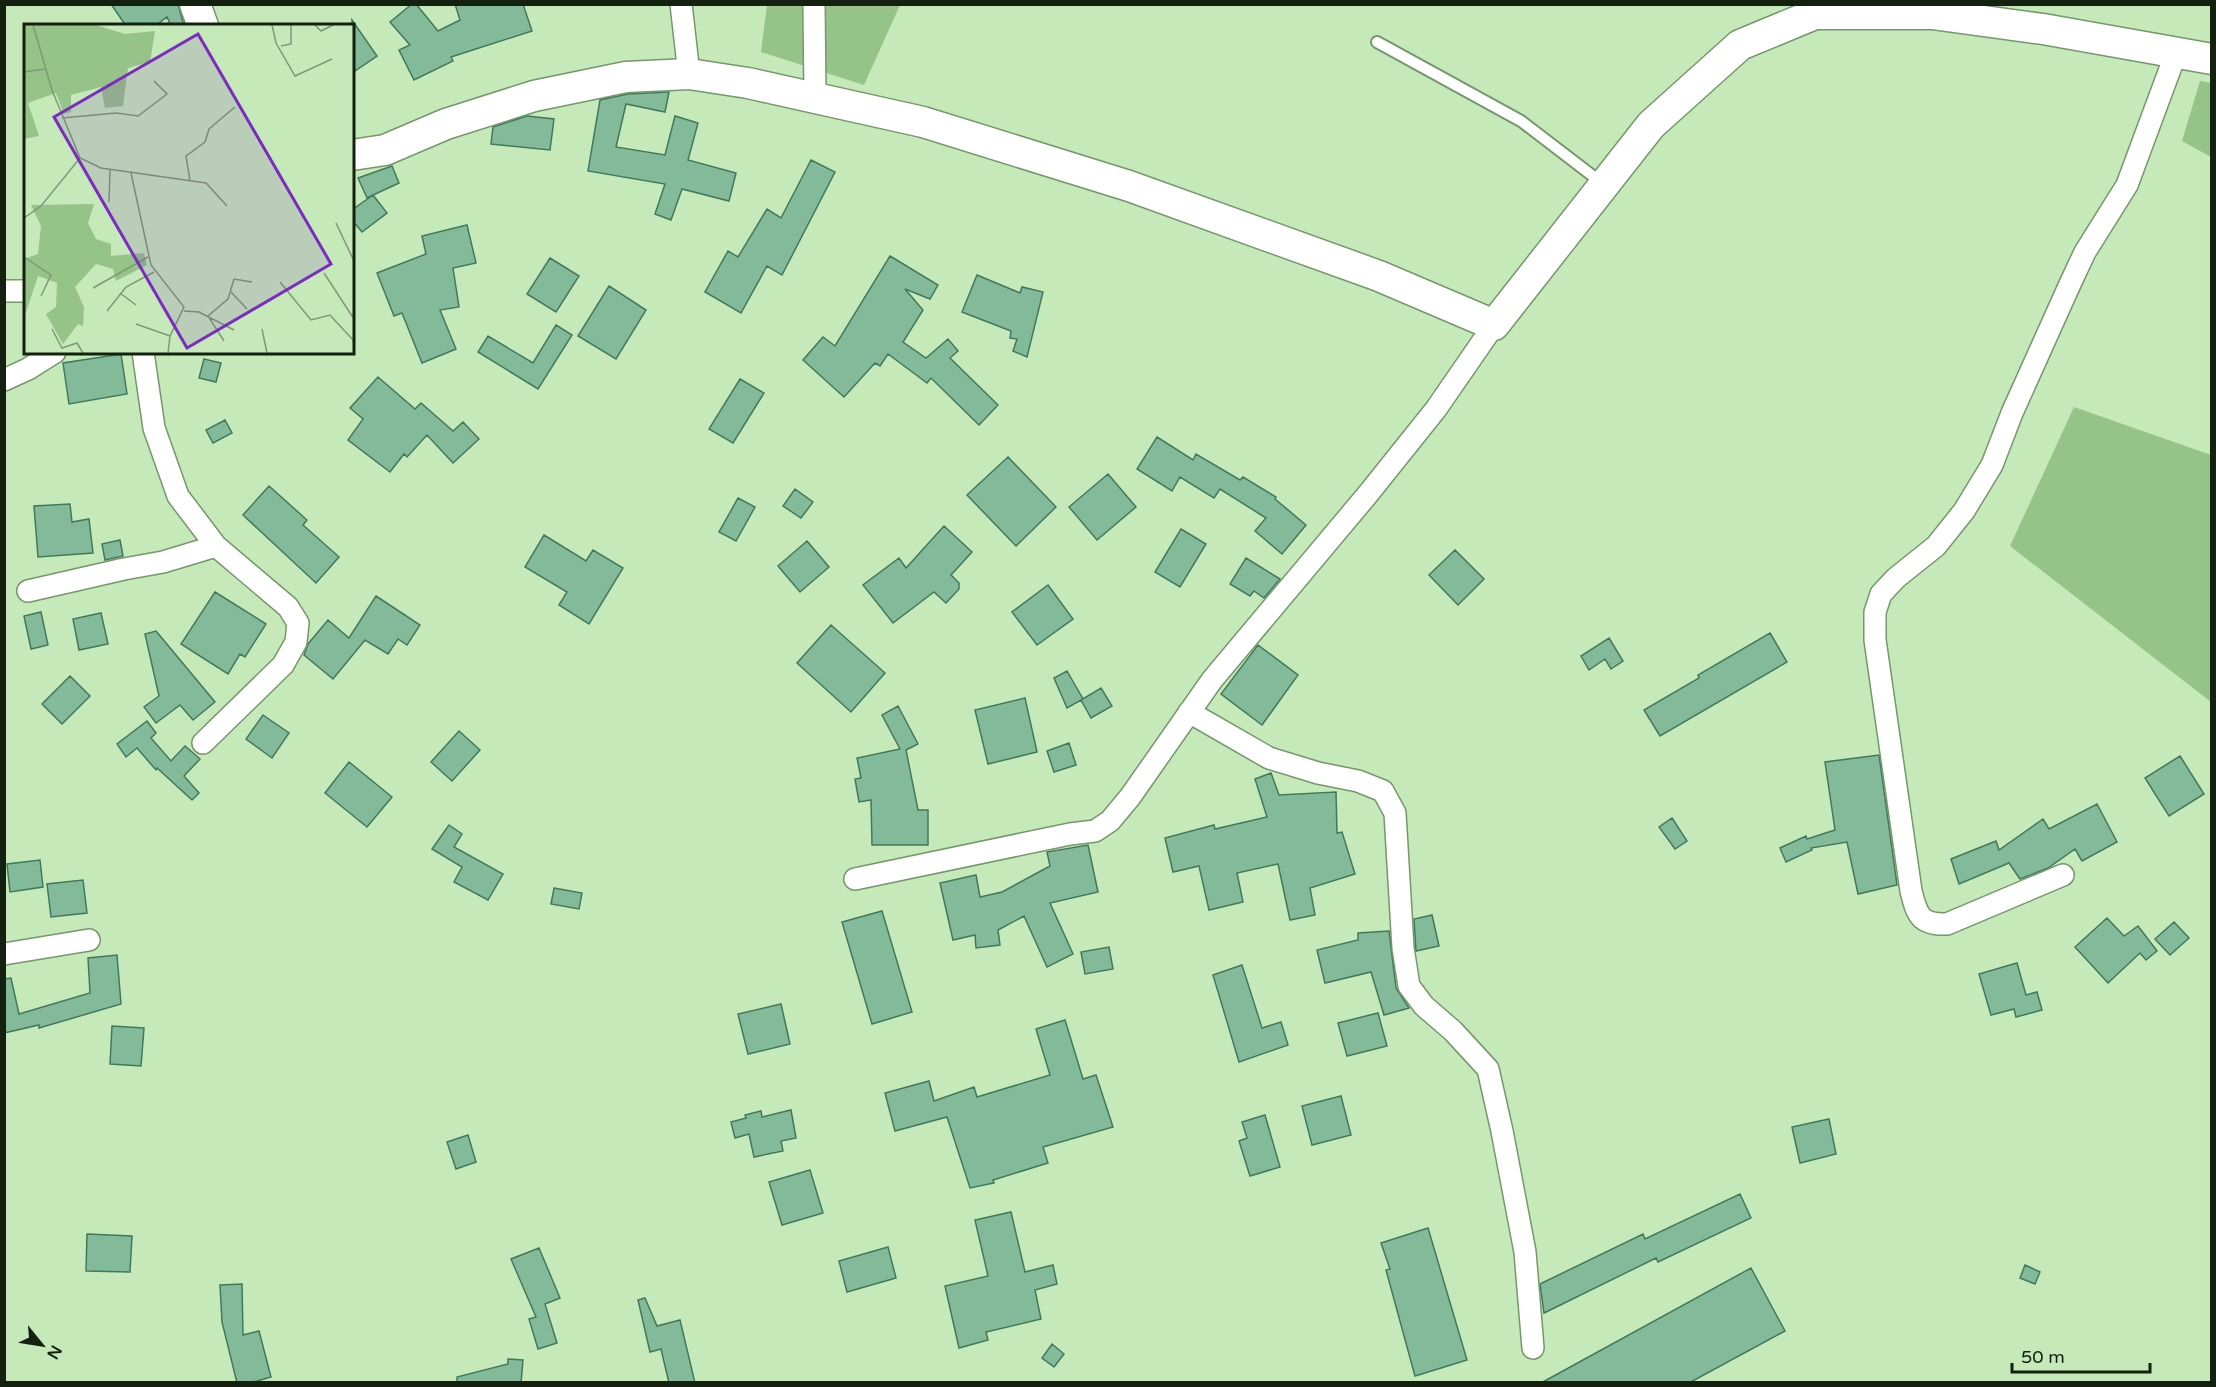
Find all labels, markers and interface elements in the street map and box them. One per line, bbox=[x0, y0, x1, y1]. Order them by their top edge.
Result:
inset map bbox=[24, 24, 354, 354]
north arrow bbox=[12, 1315, 72, 1375]
scale bar bbox=[2012, 1336, 2150, 1374]
text: N bbox=[42, 1341, 66, 1363]
text: 50 m bbox=[2021, 1346, 2065, 1368]

